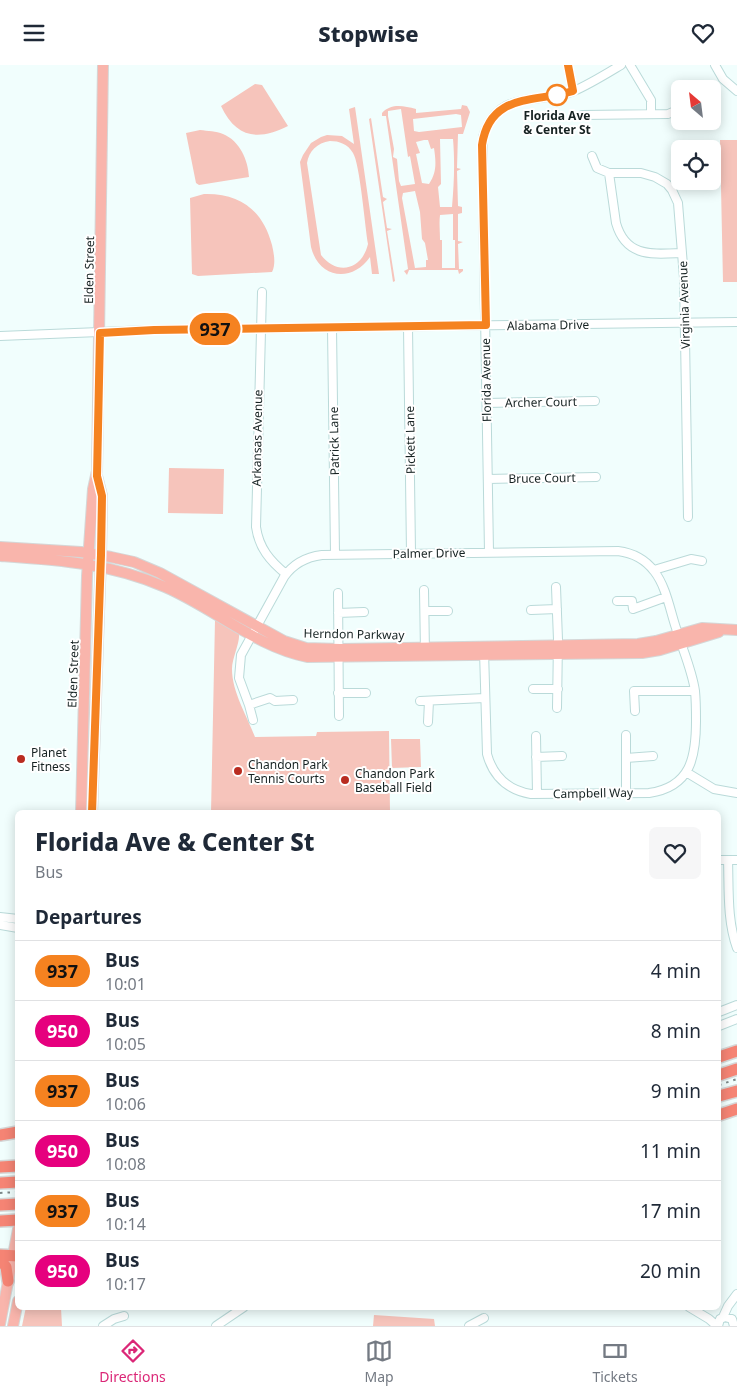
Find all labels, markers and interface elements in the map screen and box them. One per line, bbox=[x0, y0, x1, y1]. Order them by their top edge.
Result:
text: Stopwise bbox=[318, 18, 419, 48]
icon: menu bbox=[20, 19, 48, 47]
icon: heart bbox=[689, 19, 717, 47]
north arrow bbox=[671, 80, 721, 130]
map controls bbox=[671, 80, 721, 190]
marker: Florida Ave & Center St bbox=[546, 84, 568, 106]
place label: Florida Ave & Center St bbox=[523, 107, 591, 138]
button: locate bbox=[671, 140, 721, 190]
street label: Elden Street bbox=[80, 235, 98, 304]
street label: Virginia Avenue bbox=[674, 260, 694, 349]
line badge: 937 bbox=[186, 313, 244, 345]
street label: Alabama Drive bbox=[507, 316, 590, 334]
text: 937 bbox=[200, 317, 230, 341]
street label: Florida Avenue bbox=[477, 338, 495, 422]
street label: Arkansas Avenue bbox=[248, 389, 266, 486]
street label: Archer Court bbox=[505, 393, 578, 411]
street label: Pickett Lane bbox=[401, 405, 419, 474]
street label: Patrick Lane bbox=[325, 406, 343, 476]
street label: Bruce Court bbox=[508, 469, 576, 487]
street label: Palmer Drive bbox=[392, 544, 466, 562]
street label: Herndon Parkway bbox=[303, 625, 405, 643]
street label: Elden Street bbox=[63, 639, 83, 708]
place label: Planet Fitness bbox=[31, 744, 71, 775]
marker: Planet Fitness bbox=[15, 753, 27, 765]
place label: Chandon Park Tennis Courts bbox=[248, 756, 328, 787]
marker: Chandon Park Tennis Courts bbox=[232, 765, 244, 777]
place label: Chandon Park Baseball Field bbox=[355, 765, 435, 796]
marker: Chandon Park Baseball Field bbox=[339, 774, 351, 786]
street label: Campbell Way bbox=[553, 784, 634, 802]
text: Florida Ave & Center St bbox=[35, 825, 314, 858]
button: heart bbox=[649, 827, 701, 879]
text: Bus bbox=[35, 861, 63, 883]
text: Departures bbox=[35, 904, 142, 930]
text: Bus bbox=[105, 947, 140, 973]
text: 4 min bbox=[651, 958, 701, 984]
text: 937 bbox=[47, 959, 78, 983]
text: 10:01 bbox=[105, 973, 146, 995]
text: Bus bbox=[105, 1007, 140, 1033]
text: 8 min bbox=[651, 1018, 701, 1044]
text: 950 bbox=[47, 1019, 78, 1043]
text: 10:05 bbox=[105, 1033, 146, 1055]
text: Bus bbox=[105, 1067, 140, 1093]
text: 9 min bbox=[651, 1078, 701, 1104]
text: 937 bbox=[47, 1079, 78, 1103]
text: 10:06 bbox=[105, 1093, 146, 1115]
text: Bus bbox=[105, 1127, 140, 1153]
text: 11 min bbox=[640, 1138, 701, 1164]
text: 950 bbox=[47, 1139, 78, 1163]
text: 10:08 bbox=[105, 1153, 146, 1175]
text: Bus bbox=[105, 1187, 140, 1213]
text: 17 min bbox=[640, 1198, 701, 1224]
text: 937 bbox=[47, 1199, 78, 1223]
text: 10:14 bbox=[105, 1213, 146, 1235]
text: Bus bbox=[105, 1247, 140, 1273]
text: 20 min bbox=[640, 1258, 701, 1284]
text: 950 bbox=[47, 1259, 78, 1283]
text: 10:17 bbox=[105, 1273, 146, 1295]
tab: Directions bbox=[99, 1337, 166, 1386]
tab: Map bbox=[365, 1337, 394, 1386]
tab: Tickets bbox=[592, 1337, 638, 1386]

